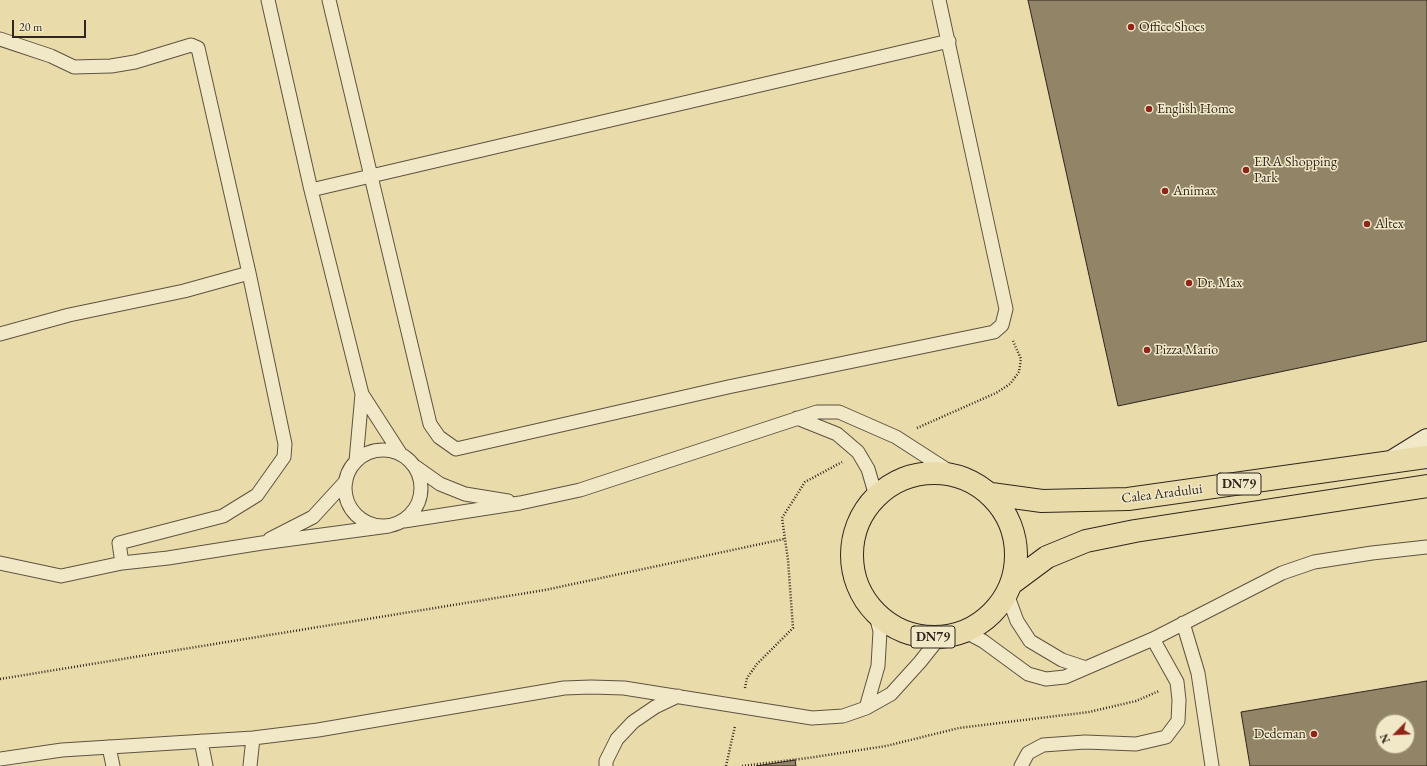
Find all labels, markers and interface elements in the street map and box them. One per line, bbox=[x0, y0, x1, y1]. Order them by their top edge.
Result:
scale bar bbox=[14, 12, 88, 38]
text: 20 m bbox=[19, 19, 42, 35]
place label: Office Shoes bbox=[1139, 19, 1205, 35]
marker: Office Shoes bbox=[1126, 22, 1136, 32]
place label: English Home bbox=[1157, 101, 1234, 117]
marker: English Home bbox=[1144, 104, 1154, 114]
place label: ERA Shopping Park bbox=[1254, 154, 1337, 186]
marker: ERA Shopping Park bbox=[1241, 165, 1251, 175]
place label: Animax bbox=[1173, 183, 1216, 199]
marker: Animax bbox=[1160, 186, 1170, 196]
place label: Altex bbox=[1375, 216, 1404, 232]
marker: Altex bbox=[1362, 219, 1372, 229]
place label: Dr. Max bbox=[1197, 275, 1242, 291]
marker: Dr. Max bbox=[1184, 278, 1194, 288]
place label: Pizza Mario bbox=[1155, 342, 1218, 358]
marker: Pizza Mario bbox=[1142, 345, 1152, 355]
road number: DN79 bbox=[1217, 473, 1261, 495]
street label: Calea Aradului bbox=[1121, 481, 1203, 507]
road number: DN79 bbox=[911, 626, 955, 648]
north arrow bbox=[1375, 714, 1415, 754]
place label: Dedeman bbox=[1254, 726, 1306, 742]
marker: Dedeman bbox=[1309, 729, 1319, 739]
text: N bbox=[1377, 732, 1393, 745]

